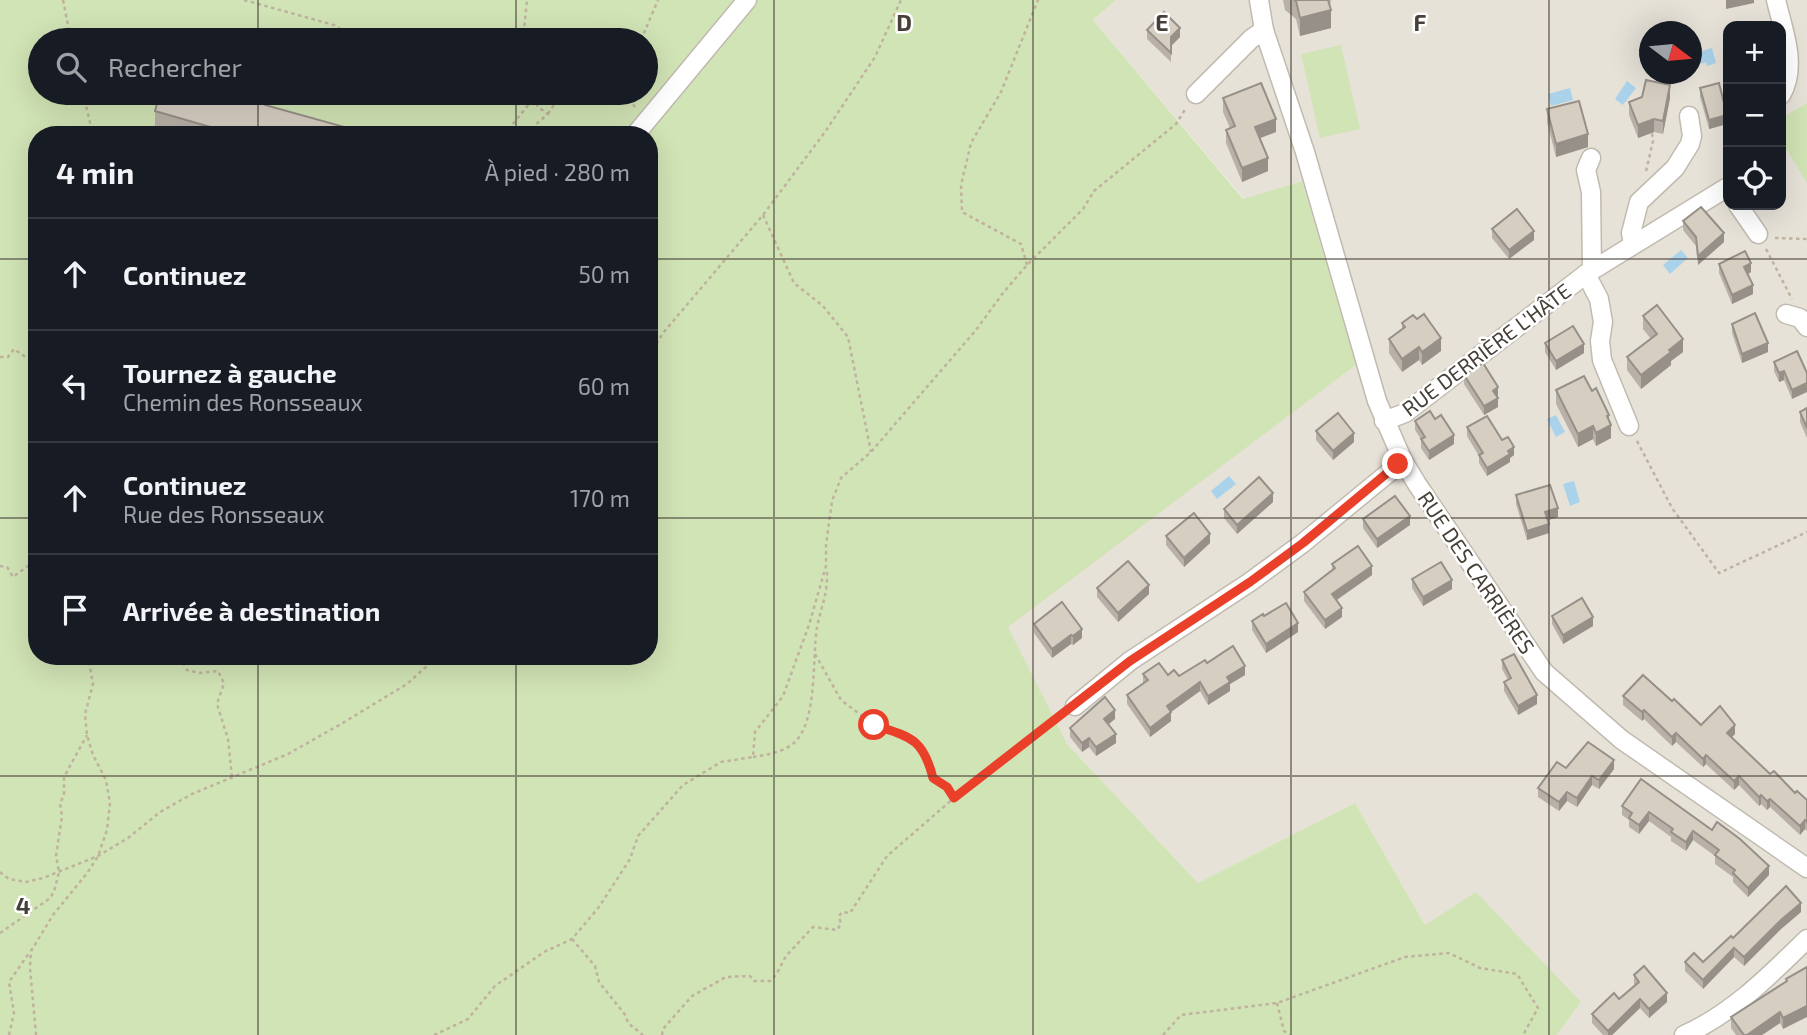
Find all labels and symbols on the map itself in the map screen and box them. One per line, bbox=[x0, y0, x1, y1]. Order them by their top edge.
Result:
text: D bbox=[896, 8, 912, 36]
text: E bbox=[1155, 8, 1169, 36]
text: F bbox=[1414, 8, 1427, 36]
north arrow bbox=[1639, 21, 1702, 84]
street label: RUE DERRIÈRE L'HÂTE bbox=[1397, 277, 1575, 421]
route end bbox=[1382, 448, 1413, 479]
street label: RUE DES CARRIÈRES bbox=[1413, 486, 1541, 658]
route start bbox=[858, 709, 889, 740]
text: 4 bbox=[16, 891, 30, 919]

